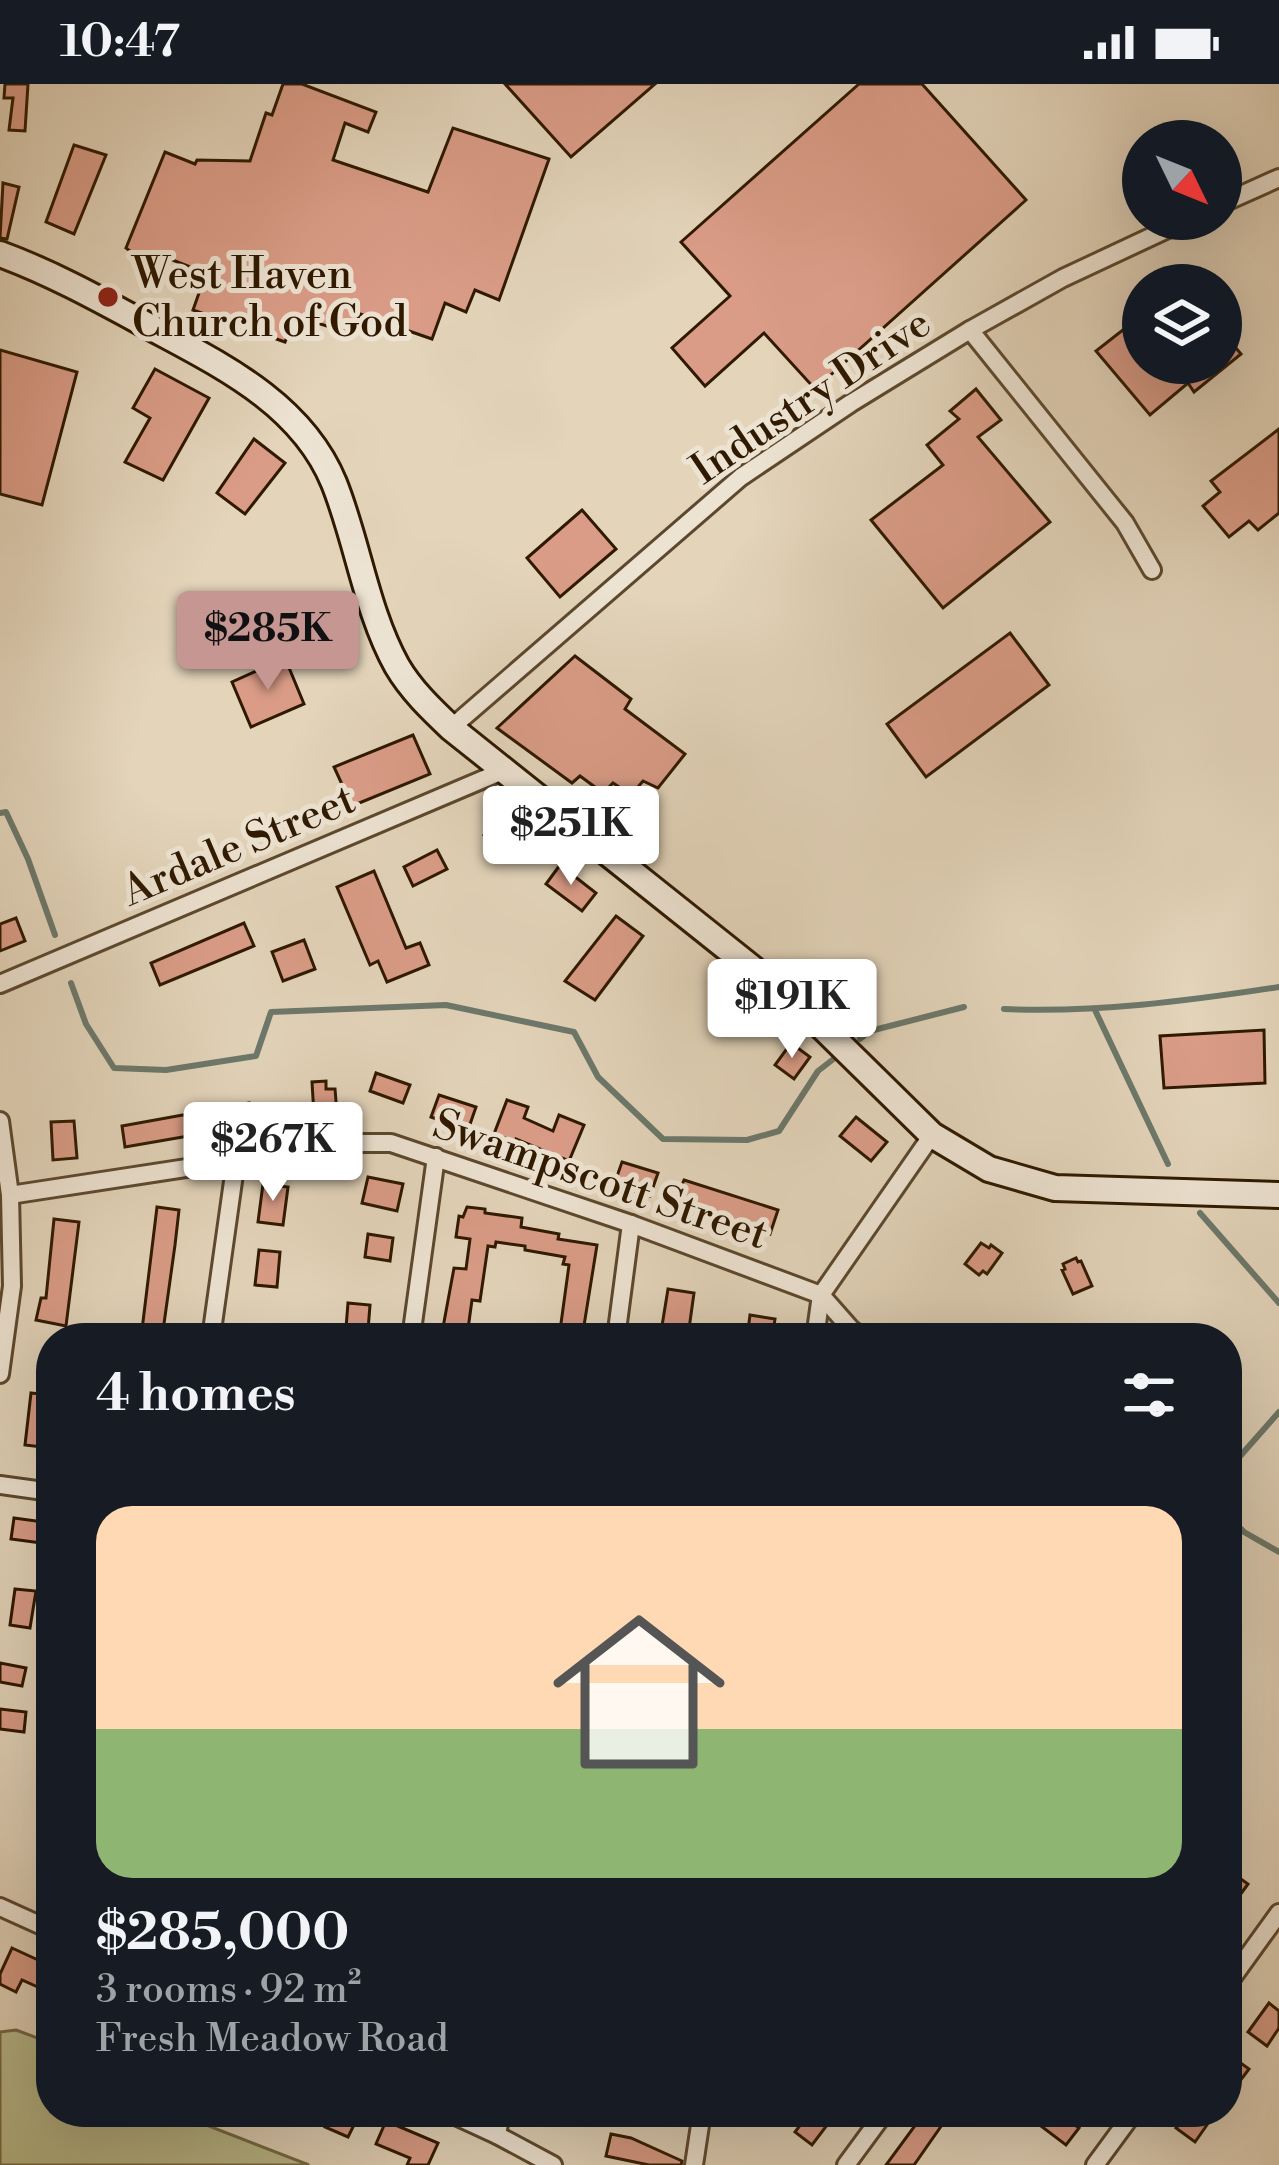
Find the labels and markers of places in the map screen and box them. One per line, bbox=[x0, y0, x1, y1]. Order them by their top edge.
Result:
place label: West Haven Church of God bbox=[130, 249, 407, 350]
marker: West Haven Church of God bbox=[95, 284, 121, 310]
pin: $285K bbox=[184, 591, 352, 693]
pin: $251K bbox=[487, 786, 655, 888]
pin: $191K bbox=[708, 959, 876, 1061]
pin: $267K bbox=[189, 1102, 357, 1204]

